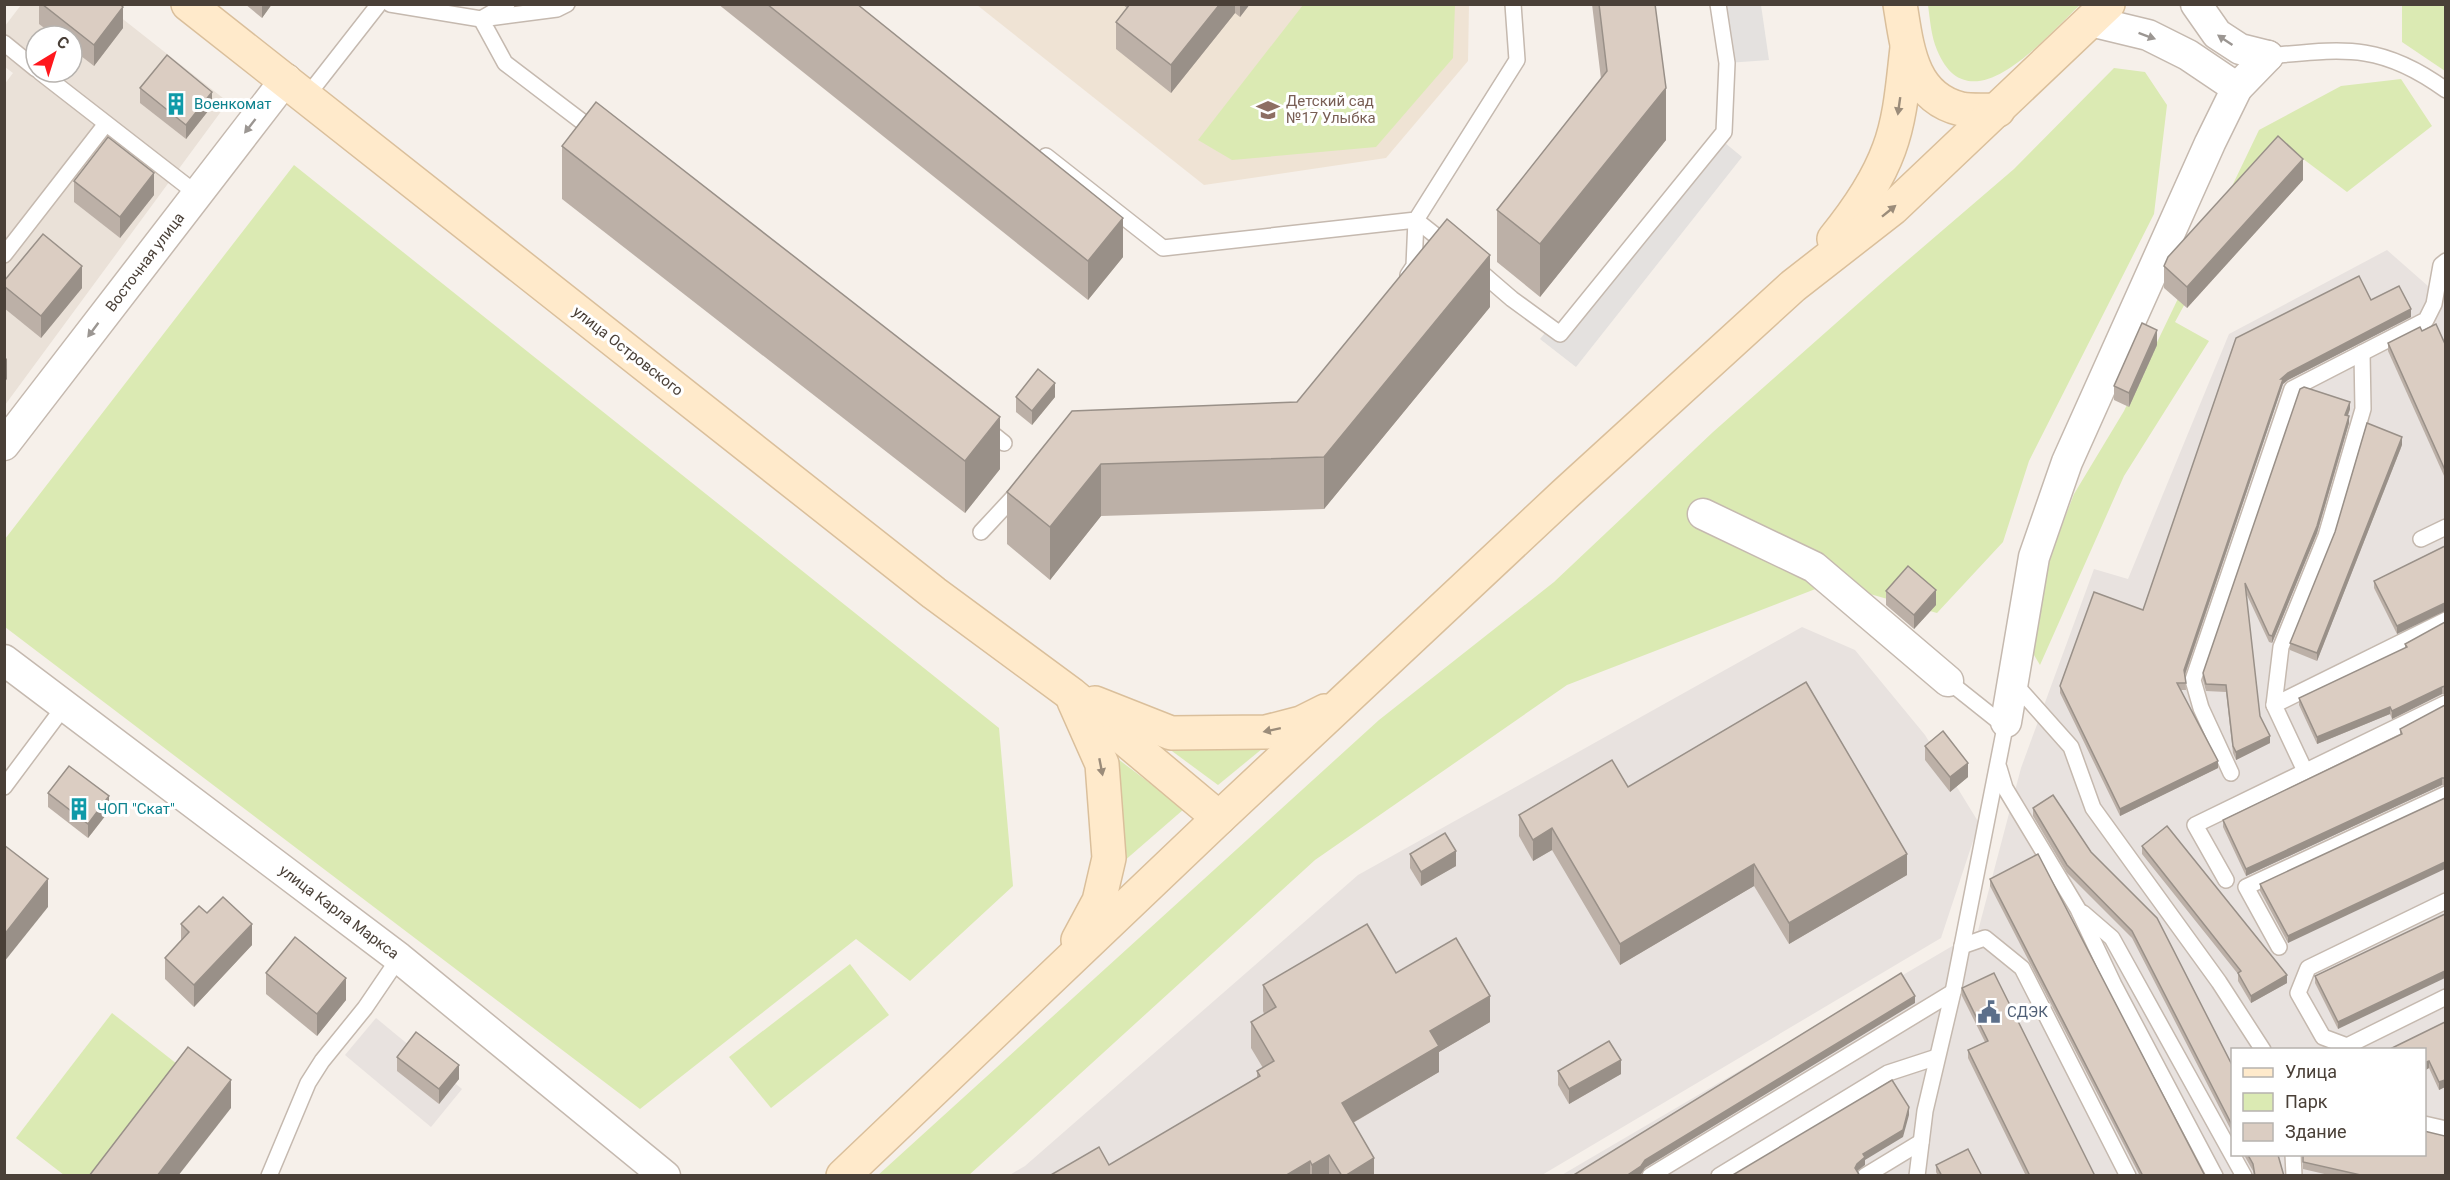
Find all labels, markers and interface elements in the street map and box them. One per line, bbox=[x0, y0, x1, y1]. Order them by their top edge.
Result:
north arrow bbox=[24, 24, 84, 84]
one-way arrow bbox=[2138, 31, 2156, 41]
text: С bbox=[53, 32, 73, 53]
one-way arrow bbox=[2218, 34, 2234, 46]
building icon: Военкомат bbox=[163, 91, 189, 117]
place label: Детский сад №17 Улыбка bbox=[1286, 92, 1376, 127]
place label: Военкомат bbox=[194, 95, 271, 113]
school or university icon: Детский сад №17 Улыбка bbox=[1255, 97, 1281, 123]
one-way arrow bbox=[1894, 97, 1903, 116]
one-way arrow bbox=[244, 117, 256, 133]
one-way arrow bbox=[1881, 204, 1897, 217]
street label: Восточная улица bbox=[102, 209, 188, 315]
street label: улица Островского bbox=[569, 302, 687, 400]
one-way arrow bbox=[87, 323, 99, 338]
one-way arrow bbox=[1262, 726, 1281, 735]
one-way arrow bbox=[1097, 758, 1106, 777]
building icon: ЧОП "Скат" bbox=[66, 796, 92, 822]
place label: ЧОП "Скат" bbox=[97, 800, 175, 818]
street label: улица Карла Маркса bbox=[276, 861, 402, 963]
public building icon: СДЭК bbox=[1976, 999, 2002, 1025]
place label: СДЭК bbox=[2007, 1003, 2048, 1021]
legend bbox=[2231, 1048, 2426, 1156]
text: Улица bbox=[2285, 1061, 2337, 1082]
text: Парк bbox=[2285, 1091, 2328, 1112]
text: Здание bbox=[2285, 1121, 2347, 1142]

